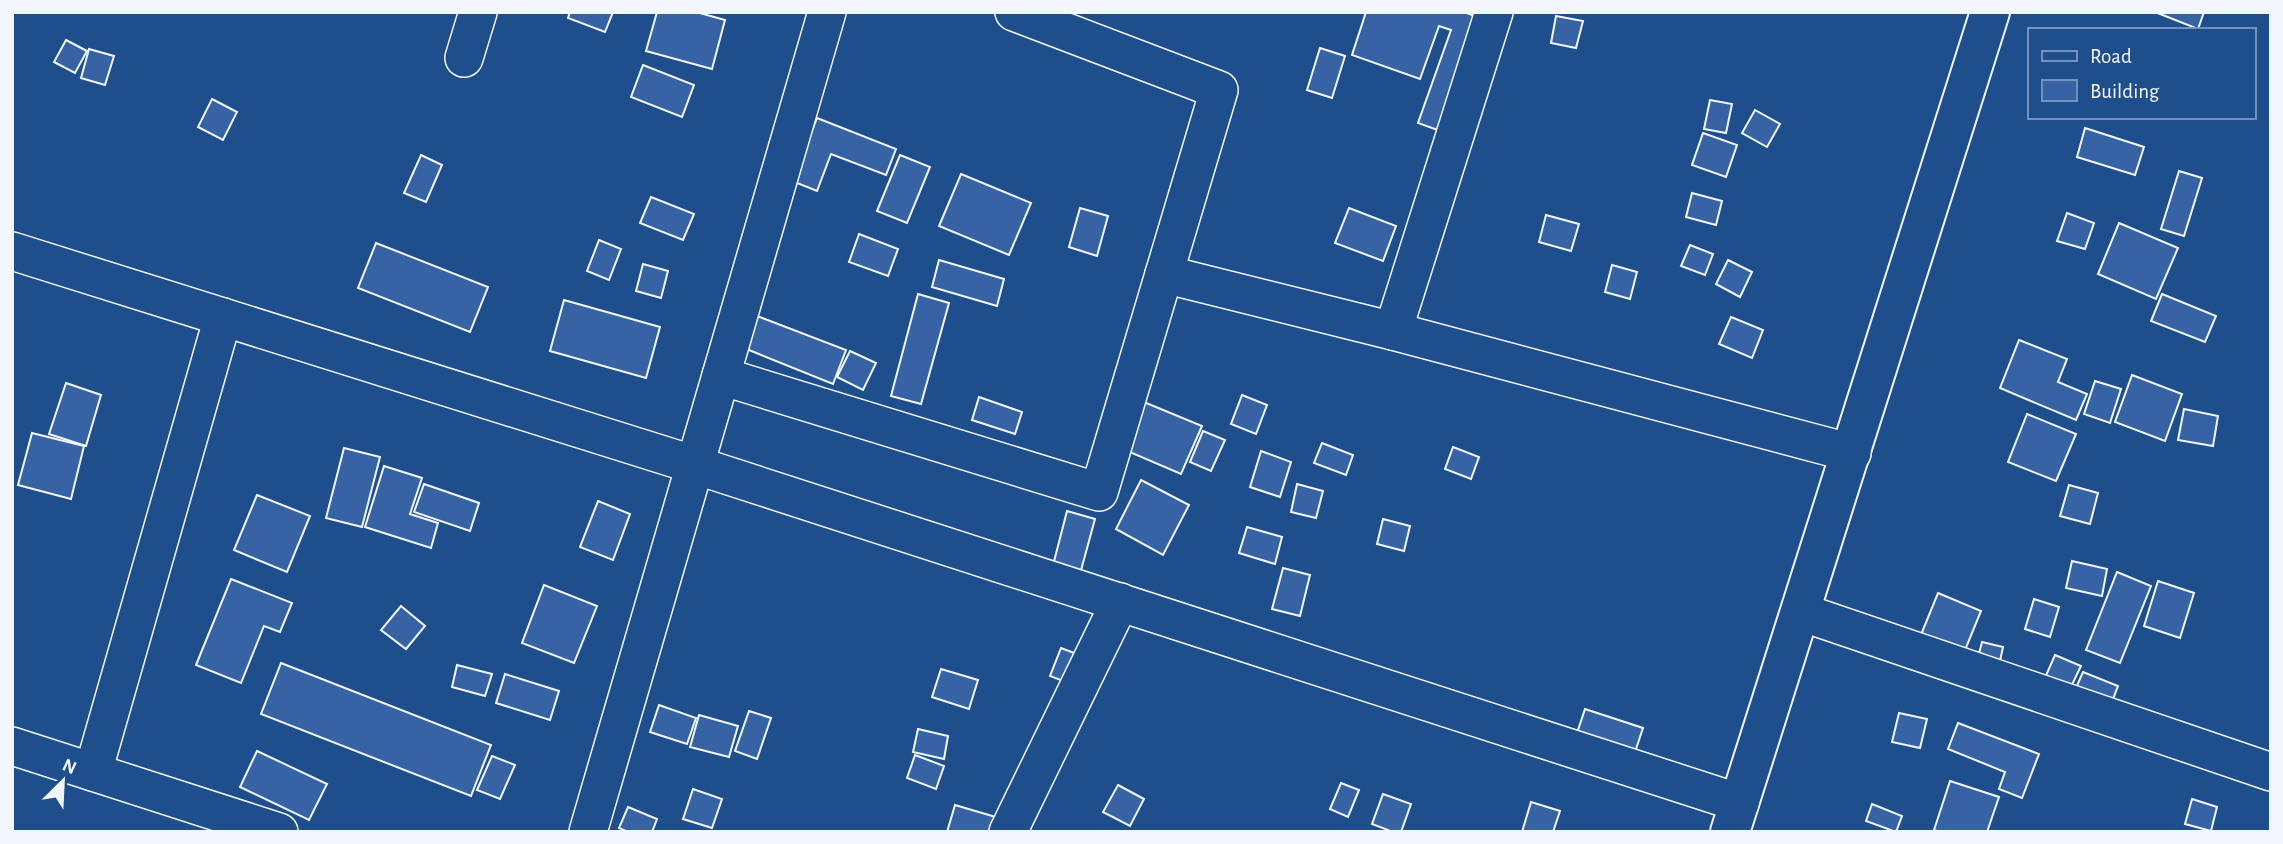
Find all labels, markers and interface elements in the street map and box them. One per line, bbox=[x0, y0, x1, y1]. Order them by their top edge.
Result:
legend bbox=[2028, 28, 2255, 119]
text: Road bbox=[2090, 46, 2132, 67]
text: Building bbox=[2090, 81, 2160, 102]
north arrow bbox=[28, 746, 98, 816]
text: N bbox=[59, 755, 79, 778]

